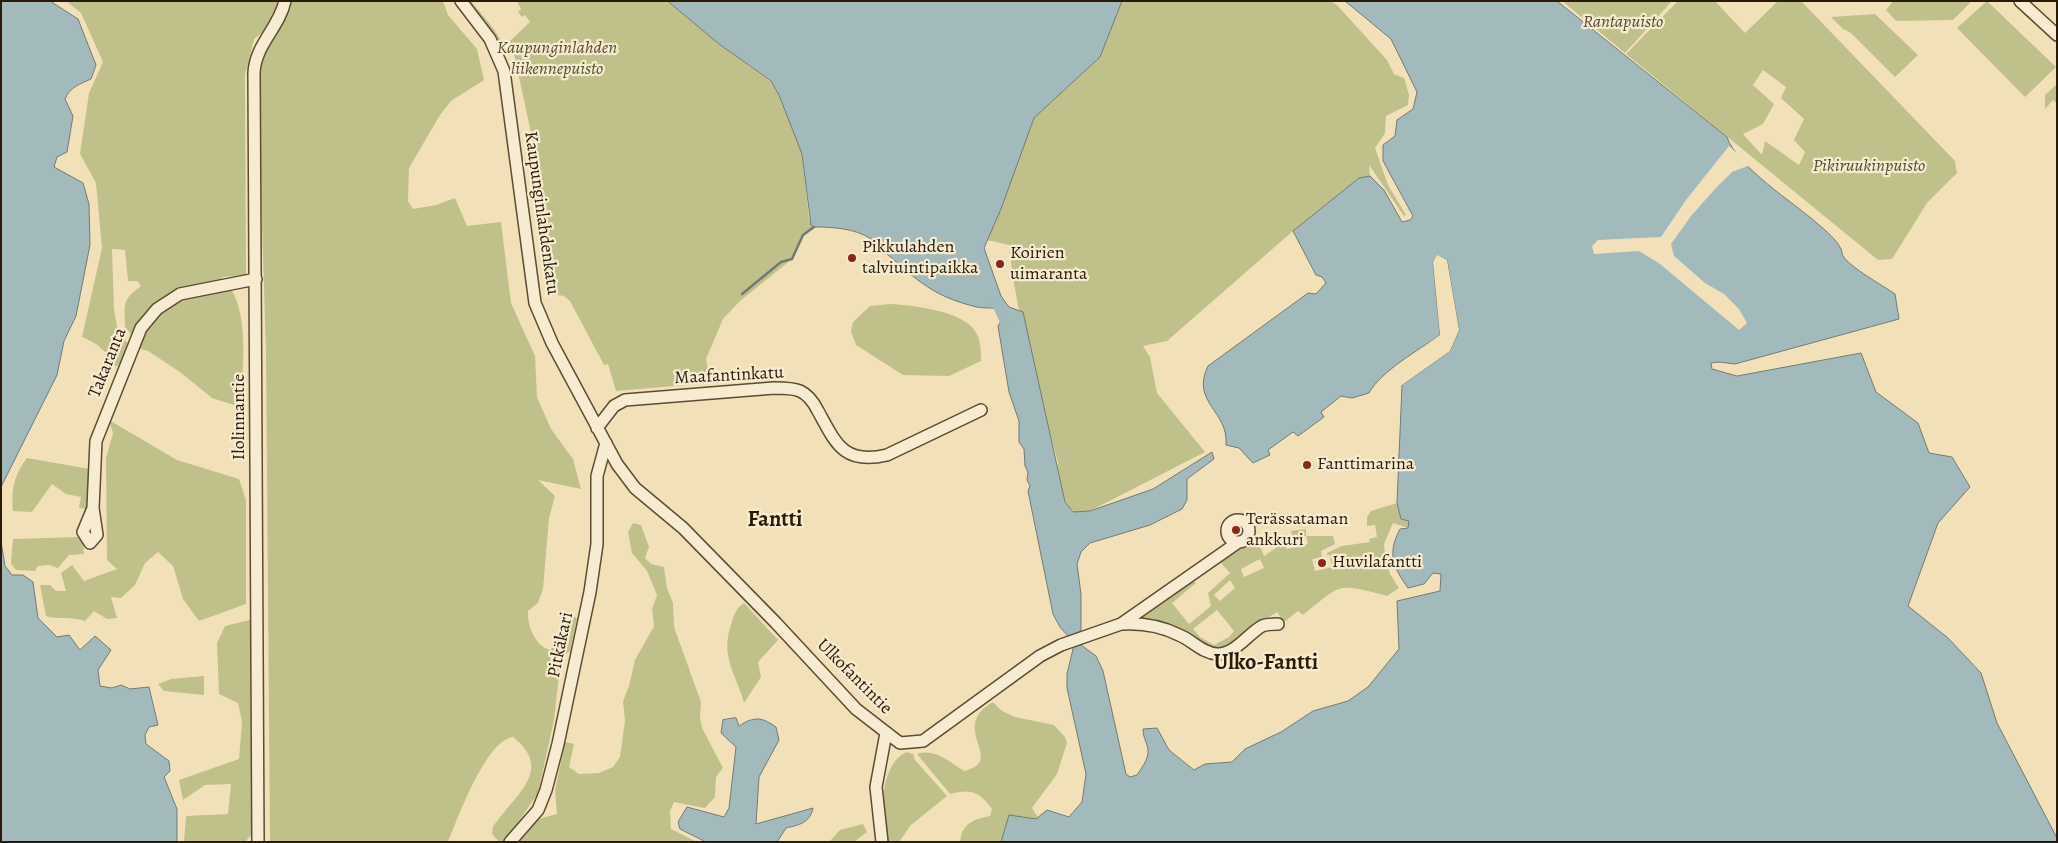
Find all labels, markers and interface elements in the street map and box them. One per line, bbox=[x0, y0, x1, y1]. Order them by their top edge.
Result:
park label: Rantapuisto bbox=[1583, 12, 1663, 34]
park label: Kaupunginlahden liikennepuisto bbox=[497, 38, 617, 80]
street label: Kaupunginlahdenkatu bbox=[519, 130, 563, 296]
park label: Pikiruukinpuisto bbox=[1813, 156, 1925, 178]
place label: Pikkulahden talviuintipaikka bbox=[862, 237, 978, 280]
place label: Koirien uimaranta bbox=[1010, 243, 1087, 286]
marker: Pikkulahden talviuintipaikka bbox=[846, 252, 858, 264]
marker: Koirien uimaranta bbox=[994, 258, 1006, 270]
street label: Takaranta bbox=[84, 325, 132, 401]
street label: Maafantinkatu bbox=[674, 362, 784, 390]
street label: Ilolinnantie bbox=[229, 374, 251, 460]
place label: Fanttimarina bbox=[1317, 454, 1414, 476]
marker: Fanttimarina bbox=[1301, 459, 1313, 471]
district label: Fantti bbox=[748, 508, 802, 534]
place label: Terässataman ankkuri bbox=[1246, 509, 1348, 552]
marker: Terässataman ankkuri bbox=[1230, 524, 1242, 536]
place label: Huvilafantti bbox=[1332, 552, 1422, 574]
marker: Huvilafantti bbox=[1316, 557, 1328, 569]
street label: Pitkäkari bbox=[544, 610, 578, 680]
street label: Ulkofantintie bbox=[812, 635, 896, 719]
district label: Ulko-Fantti bbox=[1214, 651, 1318, 677]

